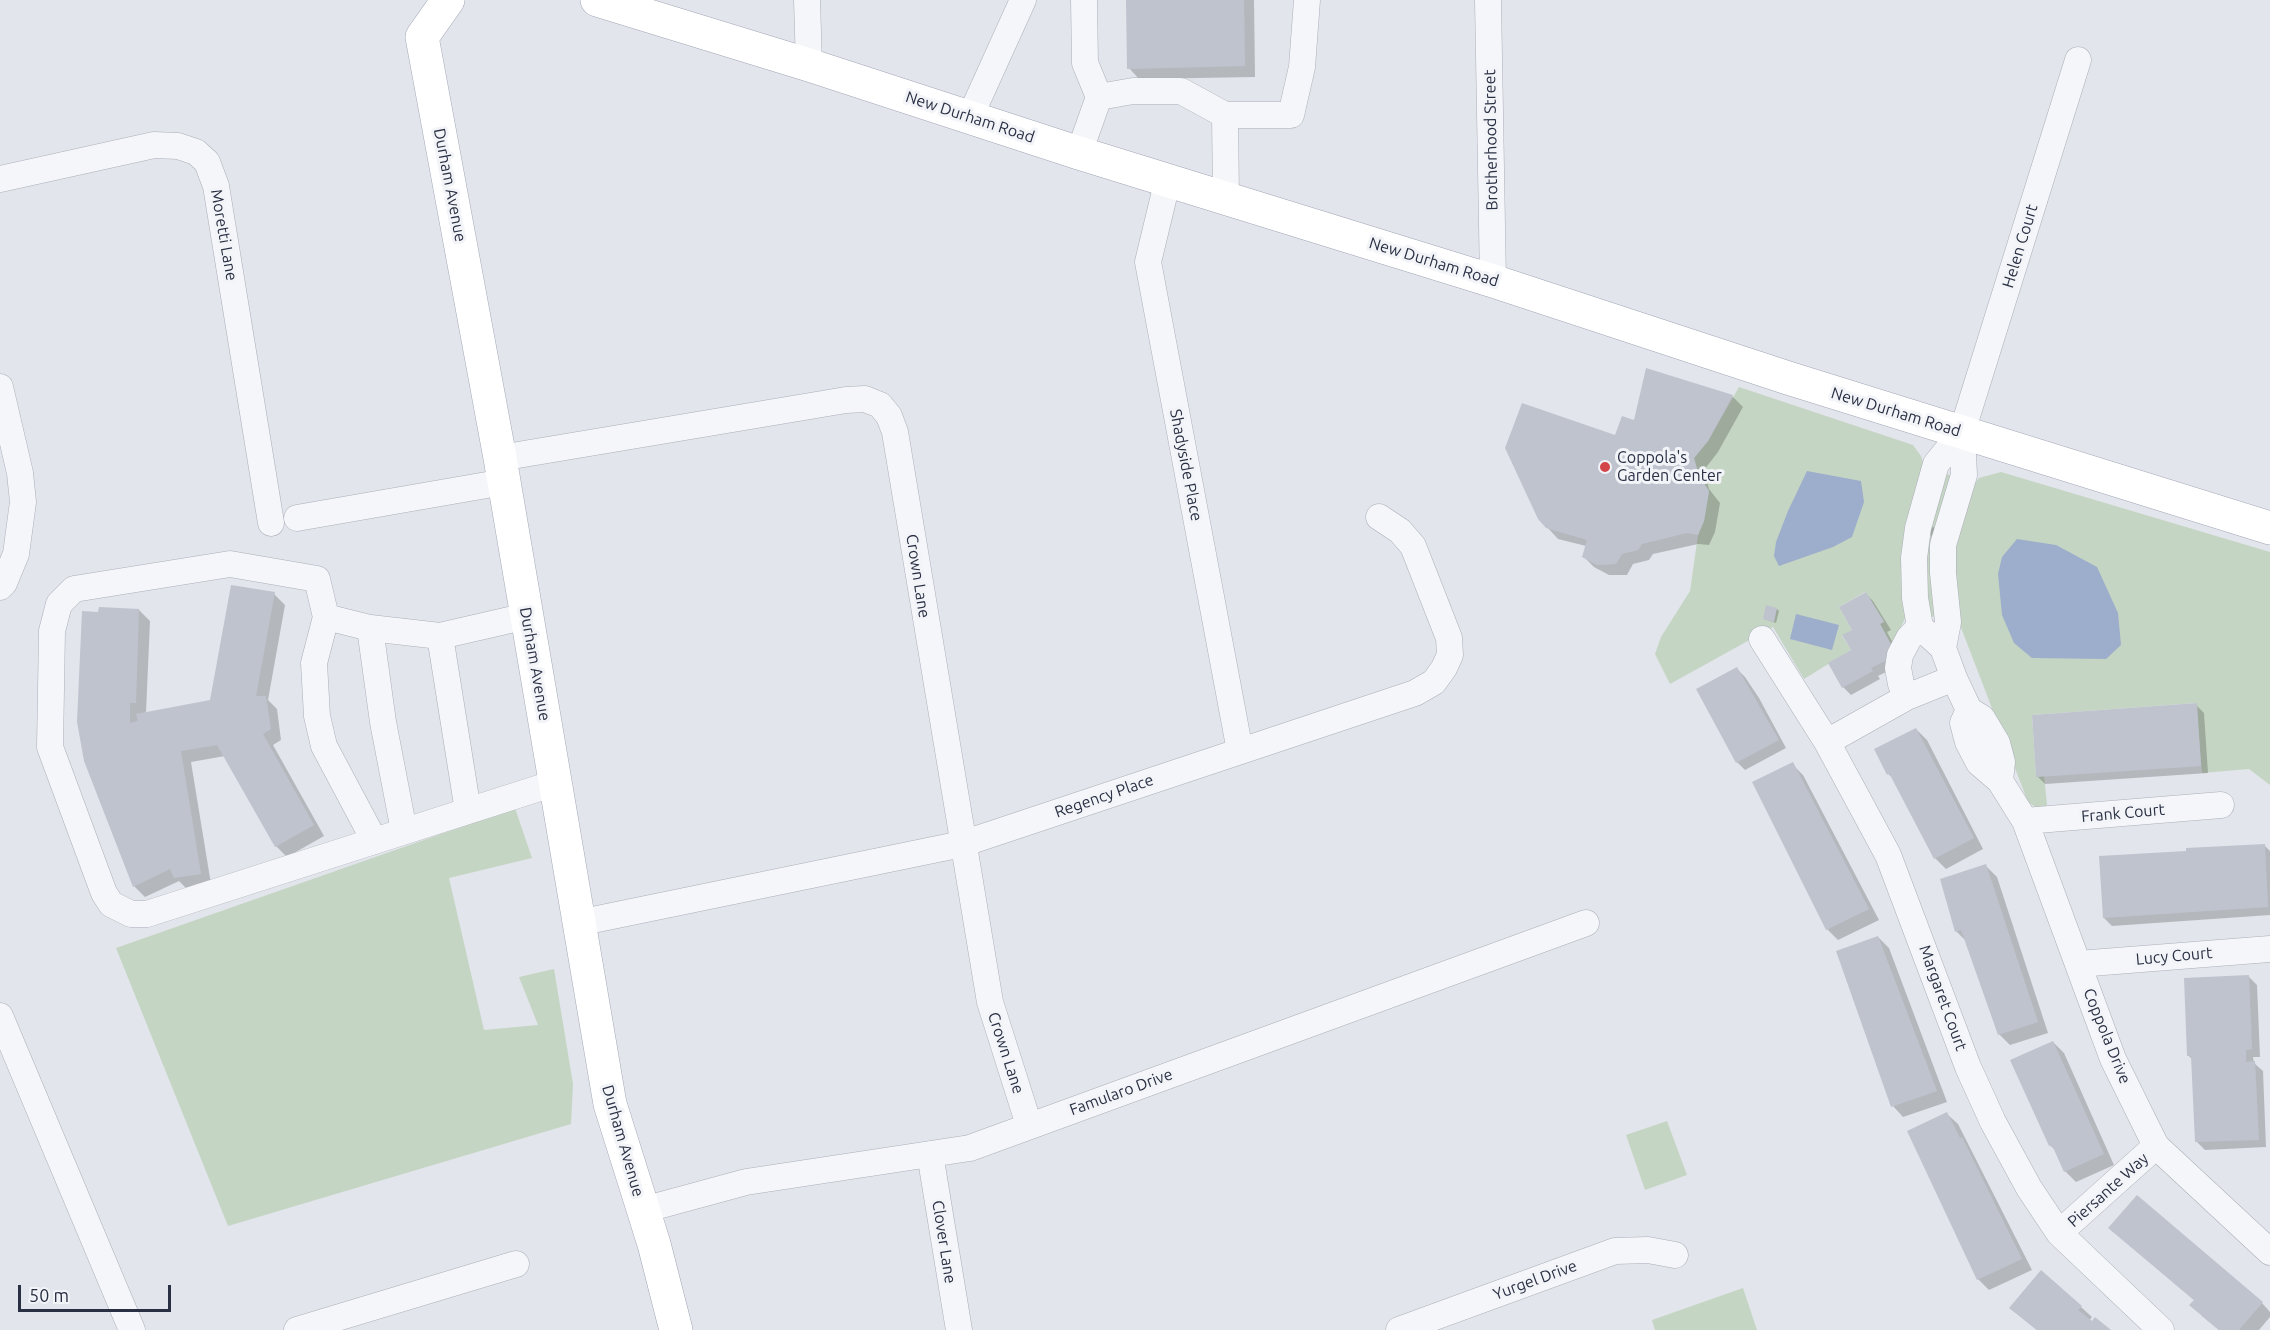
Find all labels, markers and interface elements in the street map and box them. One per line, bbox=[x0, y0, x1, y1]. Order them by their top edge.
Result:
street label: Brotherhood Street bbox=[1480, 69, 1502, 211]
street label: New Durham Road bbox=[903, 87, 1037, 147]
street label: Durham Avenue bbox=[430, 127, 470, 243]
street label: Moretti Lane bbox=[207, 188, 241, 282]
street label: Helen Court bbox=[1998, 202, 2042, 290]
street label: New Durham Road bbox=[1367, 233, 1501, 291]
street label: New Durham Road bbox=[1829, 383, 1963, 441]
street label: Shadyside Place bbox=[1166, 407, 1206, 523]
place label: Coppola's Garden Center bbox=[1617, 448, 1722, 486]
marker: Coppola's Garden Center bbox=[1598, 460, 1612, 474]
street label: Crown Lane bbox=[902, 533, 934, 619]
street label: Durham Avenue bbox=[516, 606, 554, 722]
street label: Regency Place bbox=[1052, 770, 1156, 822]
street label: Frank Court bbox=[2080, 800, 2166, 826]
street label: Margaret Court bbox=[1915, 943, 1971, 1053]
street label: Lucy Court bbox=[2135, 943, 2213, 969]
street label: Coppola Drive bbox=[2079, 986, 2135, 1086]
street label: Crown Lane bbox=[984, 1010, 1028, 1096]
street label: Famularo Drive bbox=[1067, 1064, 1175, 1120]
street label: Durham Avenue bbox=[598, 1083, 648, 1199]
street label: Piersante Way bbox=[2064, 1149, 2152, 1231]
street label: Clover Lane bbox=[928, 1199, 960, 1285]
street label: Yurgel Drive bbox=[1490, 1256, 1580, 1304]
scale bar bbox=[21, 1273, 174, 1311]
text: 50 m bbox=[29, 1285, 69, 1305]

